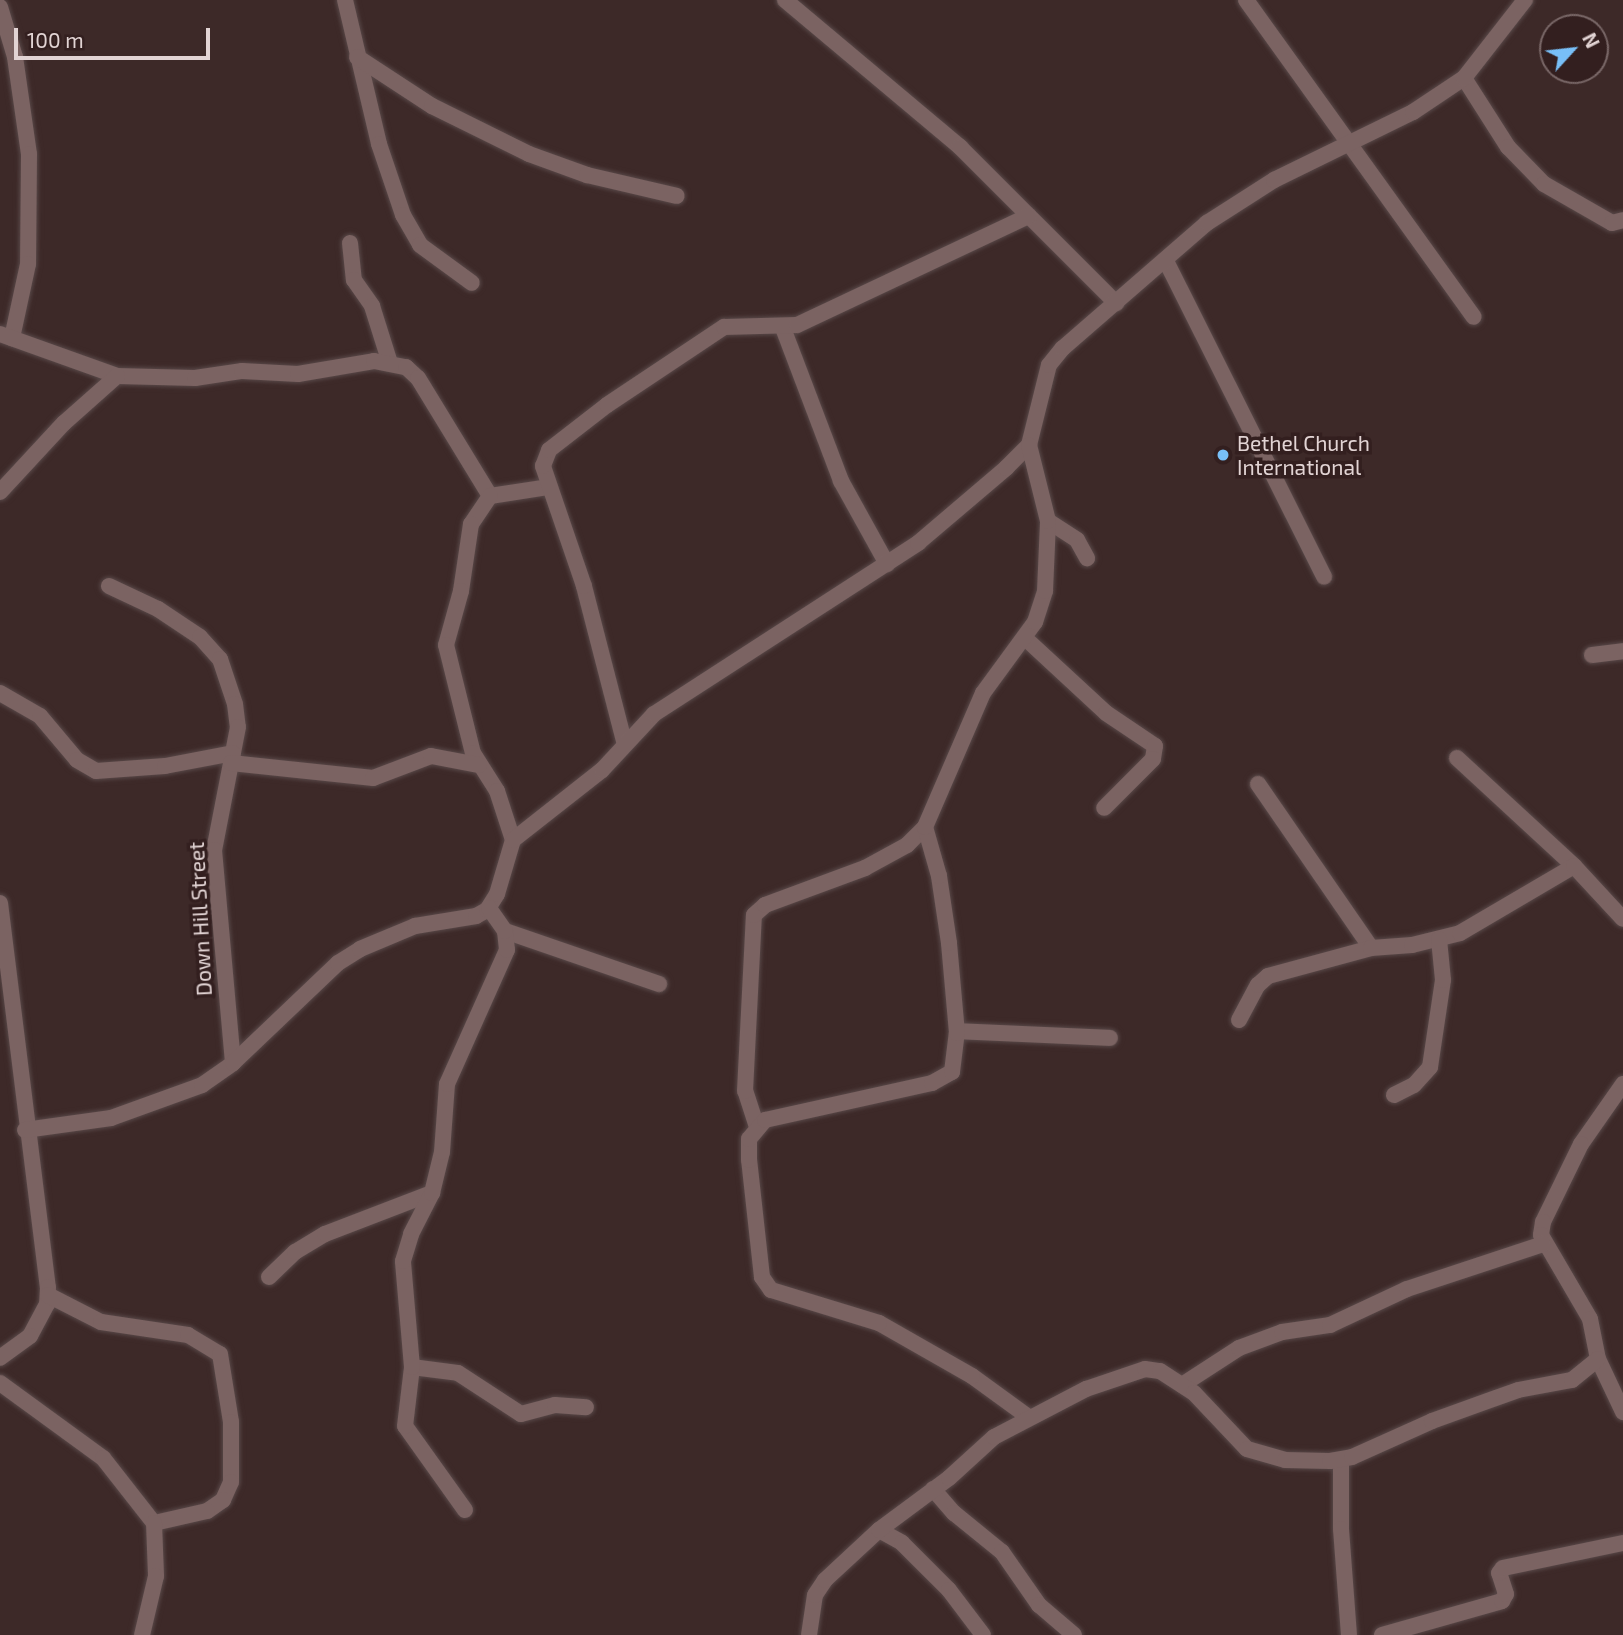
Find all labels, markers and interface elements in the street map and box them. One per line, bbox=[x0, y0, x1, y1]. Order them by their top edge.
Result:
scale bar bbox=[18, 14, 214, 58]
north arrow bbox=[1539, 14, 1609, 84]
text: 100 m bbox=[27, 27, 84, 52]
text: N bbox=[1578, 29, 1605, 51]
place label: Bethel Church International bbox=[1237, 430, 1370, 480]
marker: Bethel Church International bbox=[1215, 447, 1231, 463]
street label: Down Hill Street bbox=[183, 841, 217, 997]

